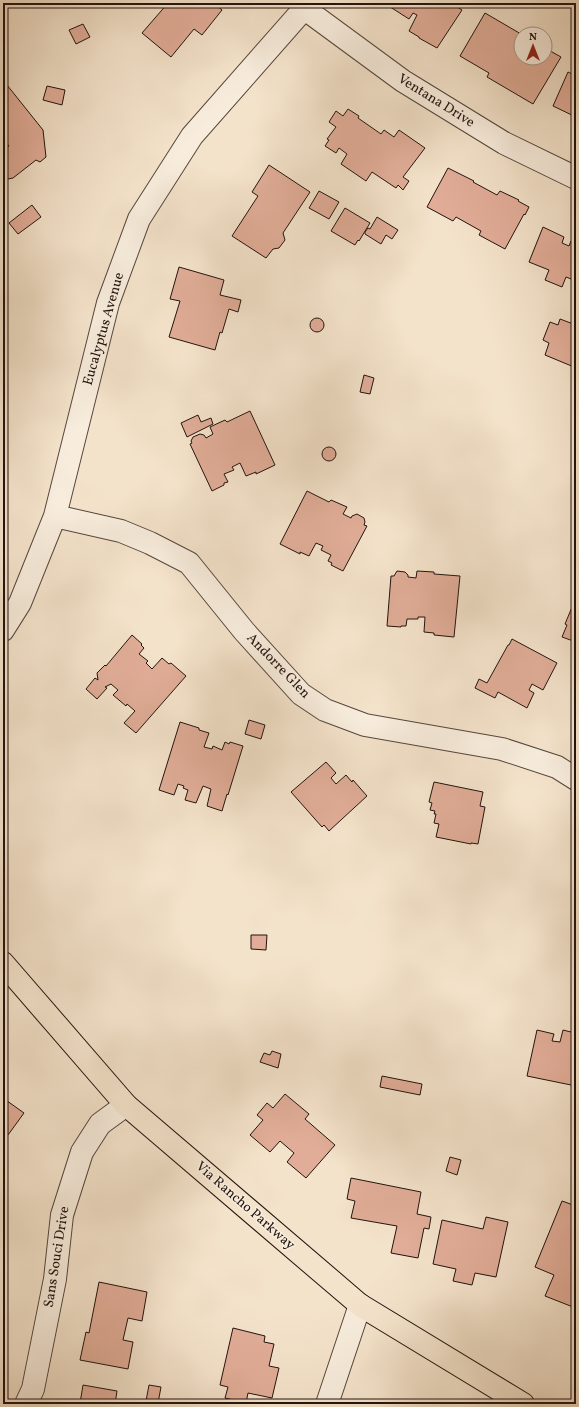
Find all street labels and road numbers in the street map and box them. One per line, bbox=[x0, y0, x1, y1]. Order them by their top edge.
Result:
street label: Ventana Drive bbox=[394, 70, 478, 132]
street label: Eucalyptus Avenue bbox=[79, 270, 129, 388]
street label: Andorre Glen bbox=[242, 629, 314, 703]
street label: Via Rancho Parkway bbox=[191, 1158, 299, 1255]
street label: Sans Souci Drive bbox=[40, 1205, 74, 1309]

